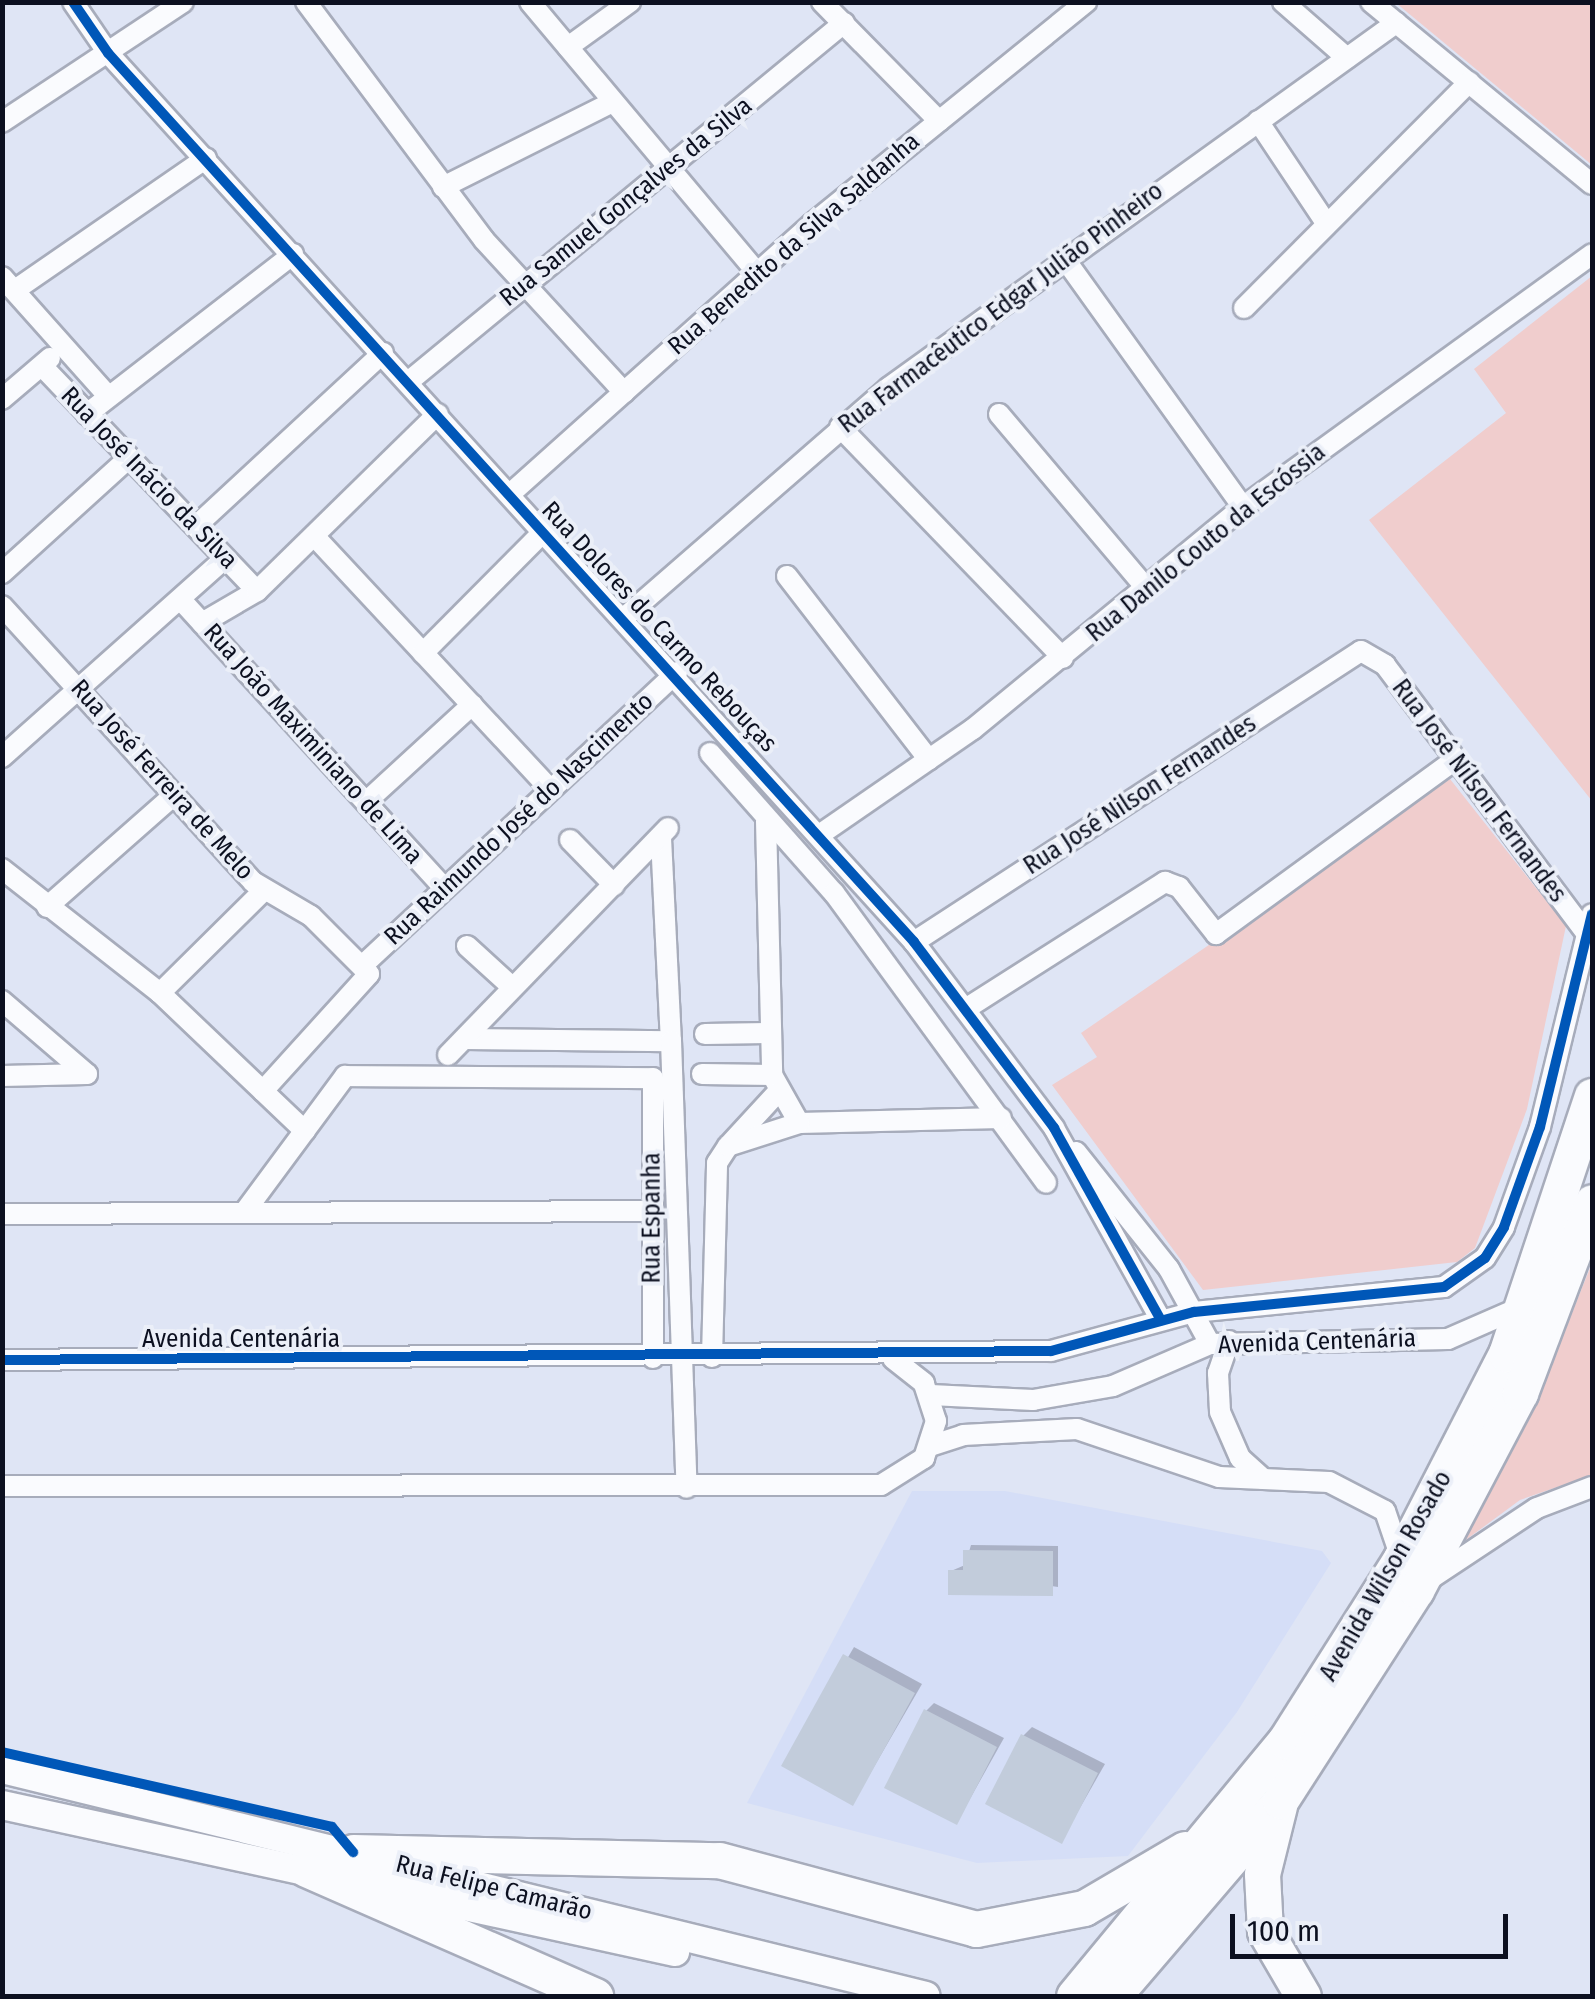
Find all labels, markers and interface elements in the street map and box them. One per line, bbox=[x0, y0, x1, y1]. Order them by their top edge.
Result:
street label: Rua Samuel Gonçalves da Silva bbox=[494, 91, 758, 313]
street label: Rua Benedito da Silva Saldanha bbox=[662, 127, 926, 361]
street label: Rua Farmacêutico Edgar Julião Pinheiro bbox=[833, 176, 1169, 440]
street label: Rua José Inácio da Silva bbox=[54, 381, 244, 575]
street label: Rua Danilo Couto da Escóssia bbox=[1081, 437, 1331, 649]
street label: Rua Dolores do Carmo Rebouças bbox=[535, 496, 783, 758]
street label: Rua João Maximiniano de Lima bbox=[197, 618, 429, 870]
street label: Rua José Ferreira de Melo bbox=[64, 674, 260, 886]
street label: Rua José Nílson Fernandes bbox=[1385, 674, 1573, 908]
street label: Rua Raimundo José do Nascimento bbox=[378, 686, 660, 952]
street label: Rua José Nilson Fernandes bbox=[1018, 709, 1262, 881]
street label: Rua Espanha bbox=[637, 1152, 667, 1284]
street label: Avenida Centenária bbox=[142, 1324, 340, 1354]
street label: Avenida Centenária bbox=[1217, 1324, 1417, 1360]
street label: Avenida Wilson Rosado bbox=[1314, 1466, 1458, 1686]
street label: Rua Felipe Camarão bbox=[393, 1849, 595, 1927]
scale bar bbox=[1235, 1894, 1512, 1956]
text: 100 m bbox=[1247, 1913, 1320, 1949]

